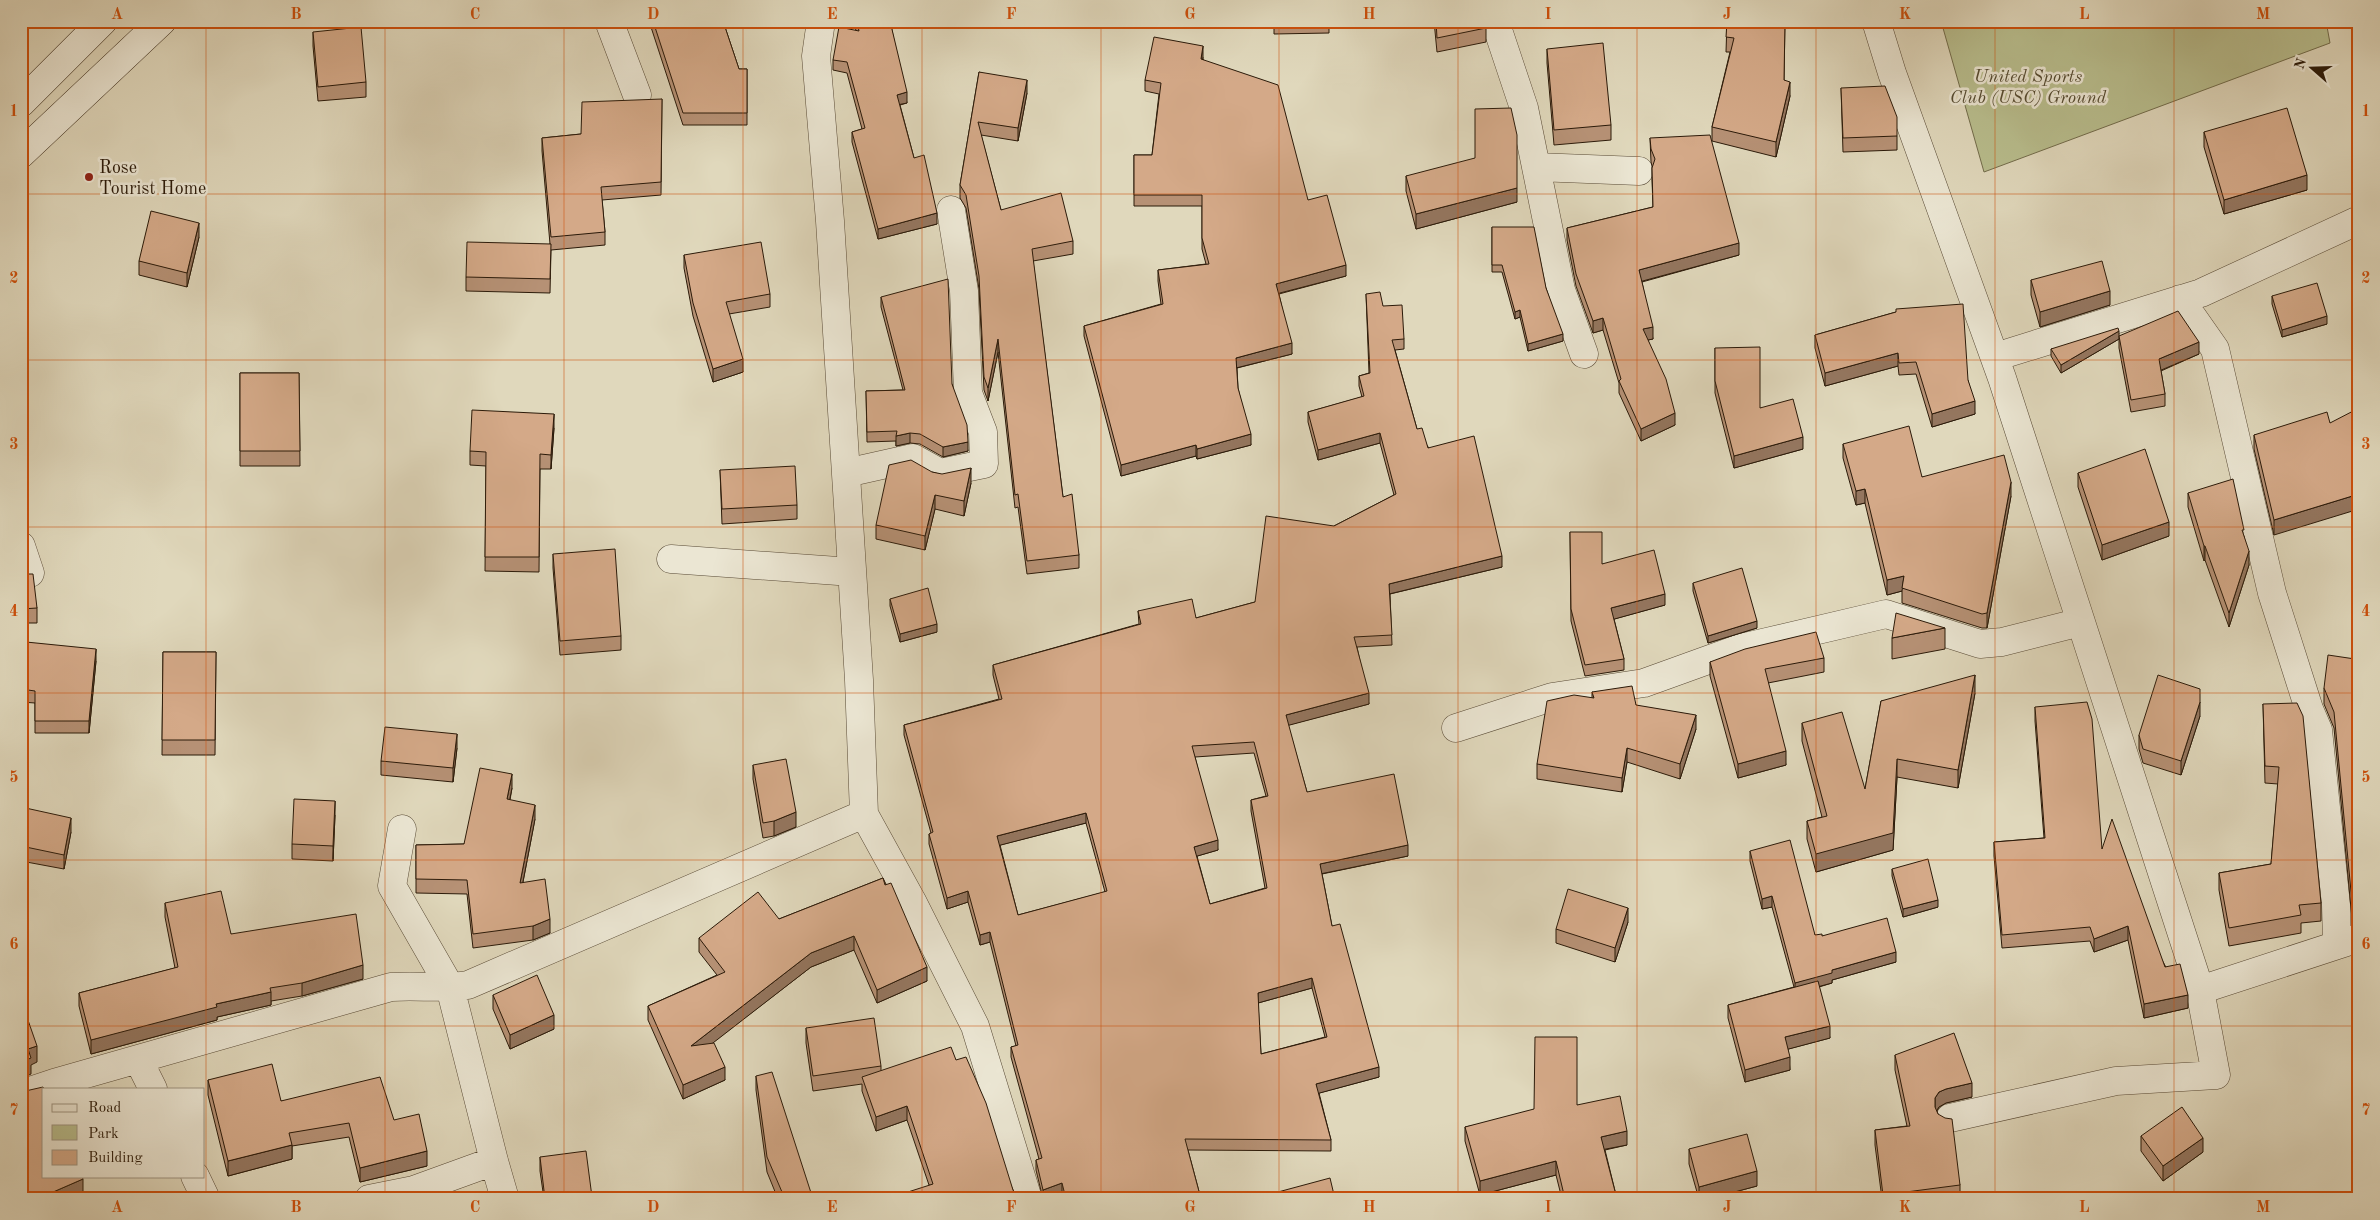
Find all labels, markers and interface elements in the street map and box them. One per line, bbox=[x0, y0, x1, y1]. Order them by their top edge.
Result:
text: A bbox=[111, 7, 123, 23]
text: B bbox=[290, 7, 302, 23]
text: C bbox=[470, 7, 480, 23]
text: D bbox=[647, 7, 659, 23]
text: E bbox=[826, 7, 838, 23]
text: F bbox=[1006, 7, 1017, 23]
text: G bbox=[1184, 7, 1196, 23]
text: H bbox=[1362, 7, 1376, 23]
text: I bbox=[1544, 7, 1552, 23]
text: J bbox=[1723, 7, 1732, 23]
text: K bbox=[1899, 7, 1911, 23]
text: L bbox=[2079, 7, 2090, 23]
text: M bbox=[2256, 7, 2270, 23]
north arrow bbox=[2288, 42, 2338, 92]
text: N bbox=[2292, 56, 2309, 71]
park label: United Sports Club (USC) Ground bbox=[1950, 68, 2107, 107]
text: 1 bbox=[9, 104, 19, 120]
text: 1 bbox=[2361, 104, 2371, 120]
place label: Rose Tourist Home bbox=[99, 159, 206, 198]
marker: Rose Tourist Home bbox=[83, 171, 95, 183]
text: 2 bbox=[9, 271, 19, 287]
text: 2 bbox=[2361, 271, 2371, 287]
text: 3 bbox=[9, 437, 19, 453]
text: 3 bbox=[2361, 437, 2371, 453]
text: 4 bbox=[9, 604, 19, 620]
text: 4 bbox=[2361, 604, 2371, 620]
text: 5 bbox=[9, 770, 19, 786]
text: 5 bbox=[2361, 770, 2371, 786]
text: 6 bbox=[9, 937, 19, 953]
text: 6 bbox=[2361, 937, 2371, 953]
legend bbox=[42, 1088, 205, 1178]
text: Road bbox=[88, 1101, 122, 1116]
text: 7 bbox=[9, 1103, 19, 1119]
text: 7 bbox=[2361, 1103, 2371, 1119]
text: Park bbox=[88, 1127, 119, 1142]
text: Building bbox=[88, 1151, 143, 1166]
text: A bbox=[111, 1200, 123, 1216]
text: B bbox=[290, 1200, 302, 1216]
text: C bbox=[470, 1200, 480, 1216]
text: D bbox=[647, 1200, 659, 1216]
text: E bbox=[826, 1200, 838, 1216]
text: F bbox=[1006, 1200, 1017, 1216]
text: G bbox=[1184, 1200, 1196, 1216]
text: H bbox=[1362, 1200, 1376, 1216]
text: I bbox=[1544, 1200, 1552, 1216]
text: J bbox=[1723, 1200, 1732, 1216]
text: K bbox=[1899, 1200, 1911, 1216]
text: L bbox=[2079, 1200, 2090, 1216]
text: M bbox=[2256, 1200, 2270, 1216]

